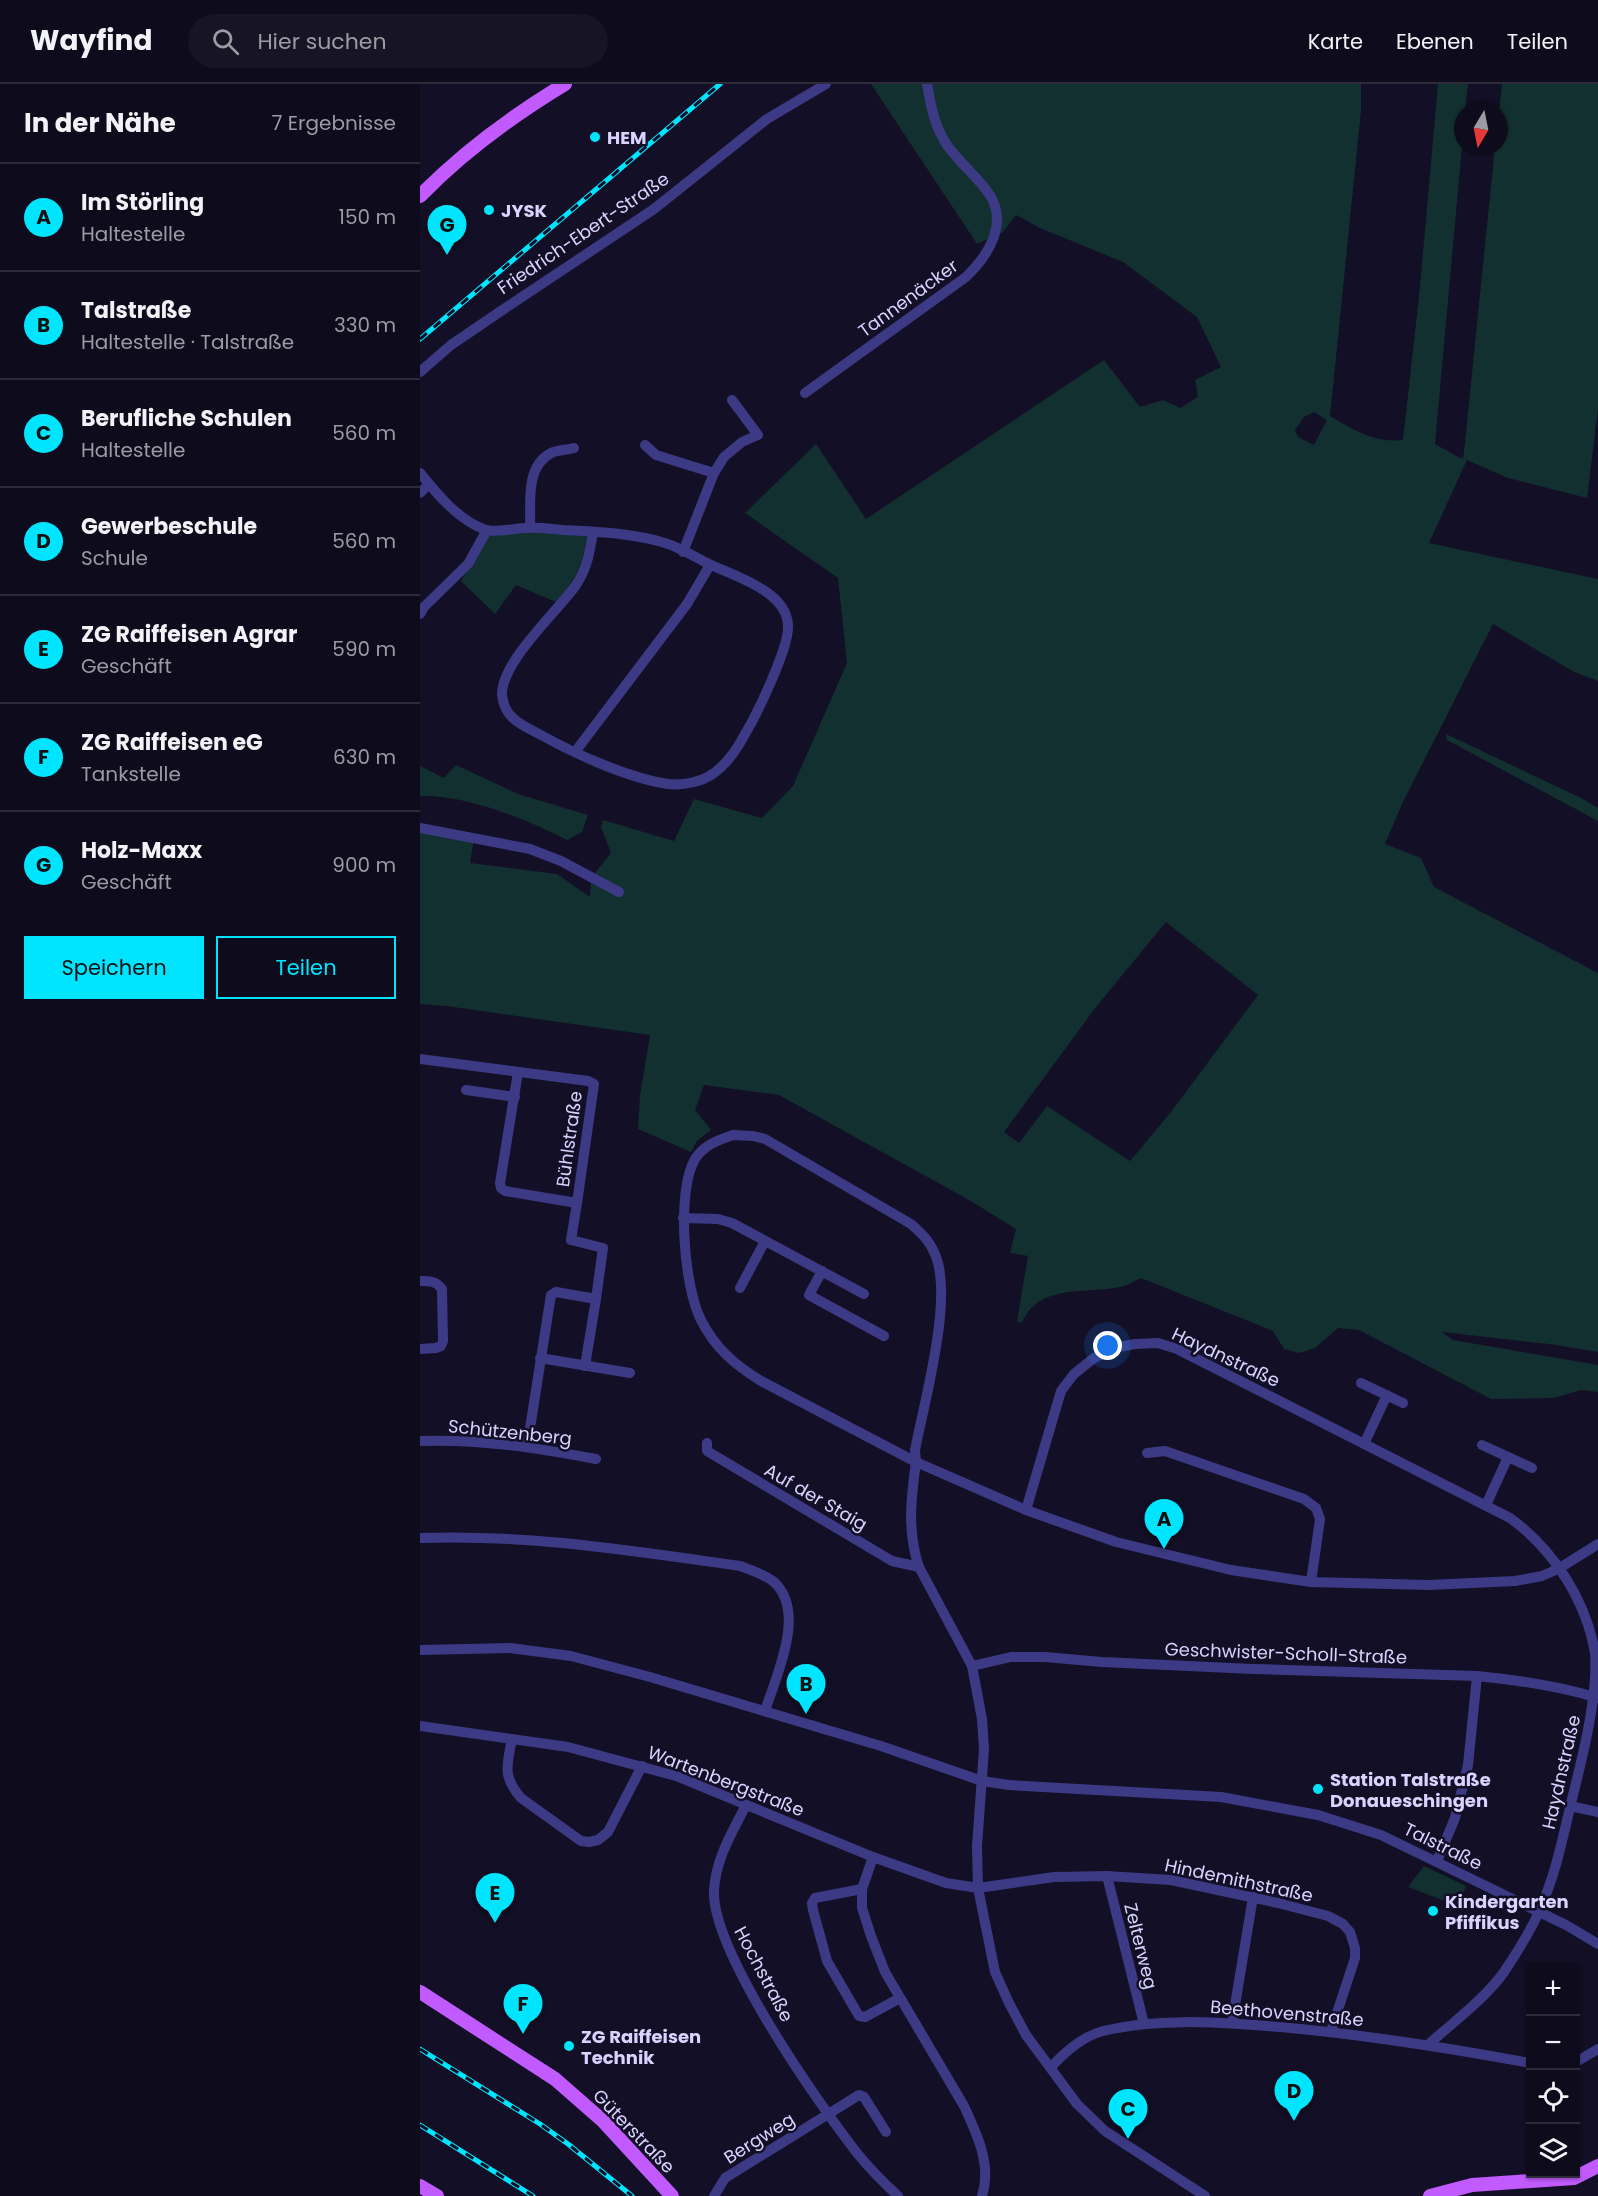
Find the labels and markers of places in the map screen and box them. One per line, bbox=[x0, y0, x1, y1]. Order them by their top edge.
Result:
place label: HEM bbox=[607, 125, 646, 150]
marker: HEM bbox=[588, 130, 602, 144]
place label: JYSK bbox=[501, 198, 548, 223]
marker: JYSK bbox=[482, 203, 496, 217]
pin: G bbox=[428, 206, 466, 255]
pin: A bbox=[1144, 1500, 1184, 1549]
pin: B bbox=[786, 1664, 826, 1714]
place label: Station Talstraße Donaueschingen bbox=[1330, 1767, 1491, 1813]
marker: Station Talstraße Donaueschingen bbox=[1311, 1782, 1325, 1796]
pin: E bbox=[476, 1874, 514, 1923]
place label: Kindergarten Pfiffikus bbox=[1445, 1889, 1569, 1935]
marker: Kindergarten Pfiffikus bbox=[1426, 1904, 1440, 1918]
pin: F bbox=[504, 1984, 542, 2034]
place label: ZG Raiffeisen Technik bbox=[581, 2024, 701, 2070]
marker: ZG Raiffeisen Technik bbox=[562, 2039, 576, 2053]
pin: D bbox=[1274, 2072, 1314, 2121]
pin: C bbox=[1108, 2090, 1148, 2139]

